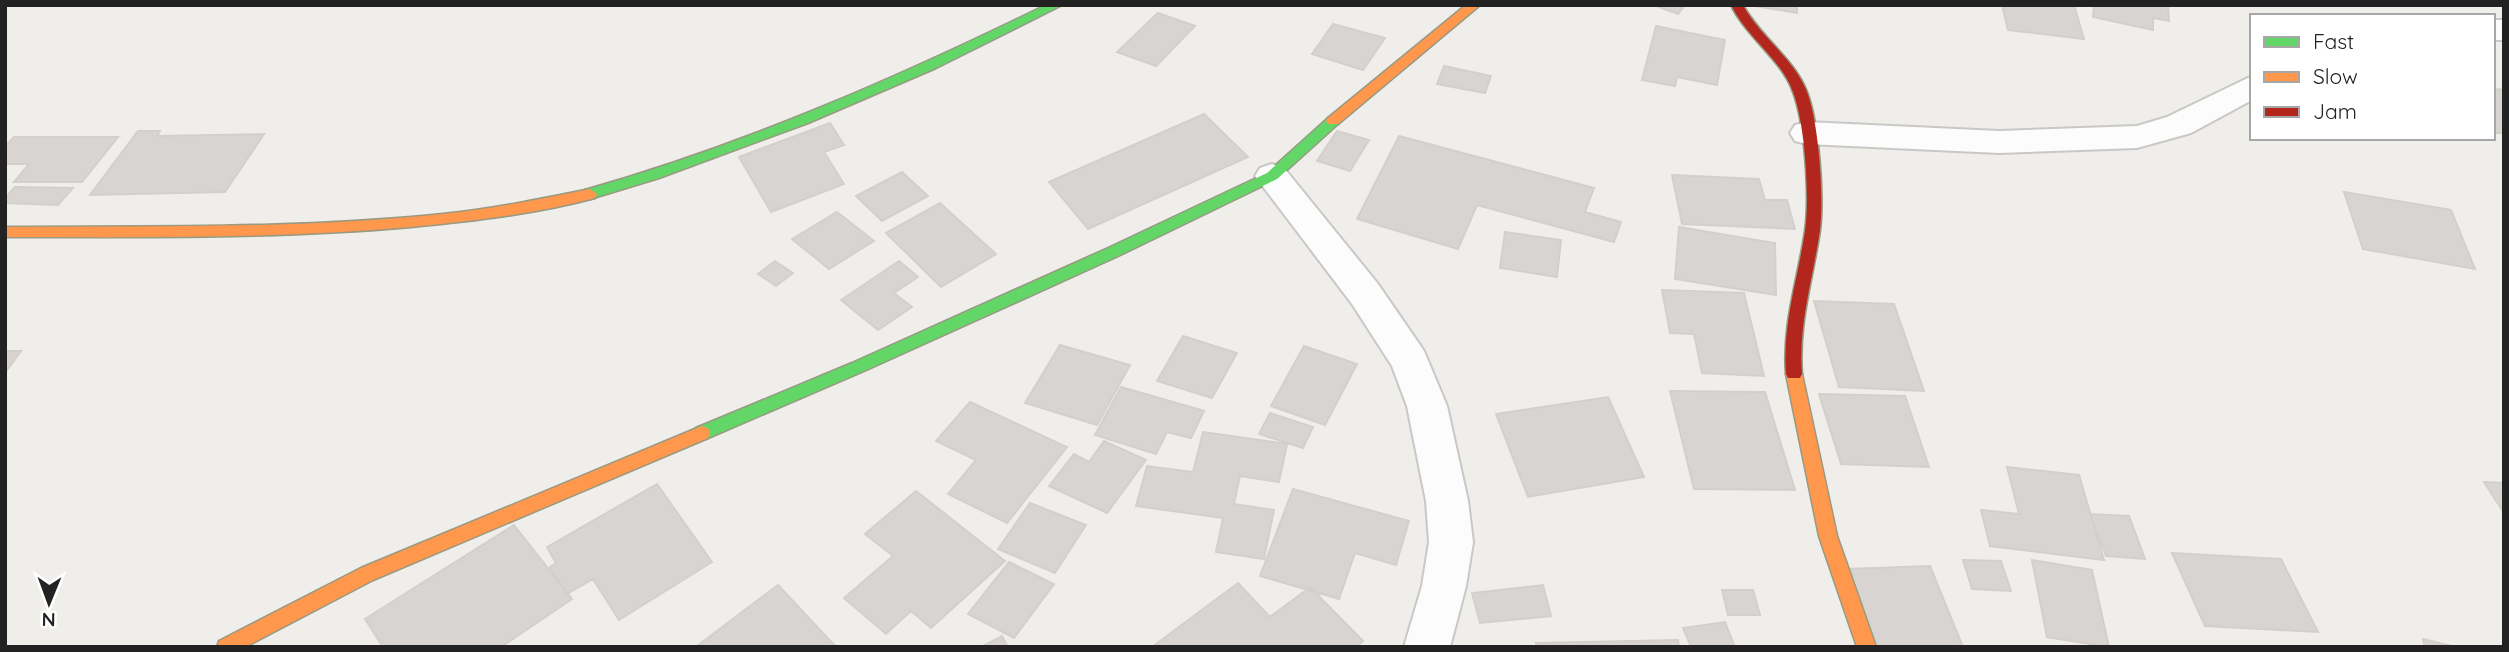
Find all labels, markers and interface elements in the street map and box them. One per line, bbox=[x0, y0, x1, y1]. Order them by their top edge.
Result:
legend bbox=[2250, 14, 2495, 140]
text: Fast bbox=[2313, 28, 2354, 54]
text: Slow bbox=[2313, 63, 2358, 89]
text: Jam bbox=[2313, 98, 2357, 124]
north arrow bbox=[14, 568, 84, 638]
text: N bbox=[42, 608, 56, 632]

